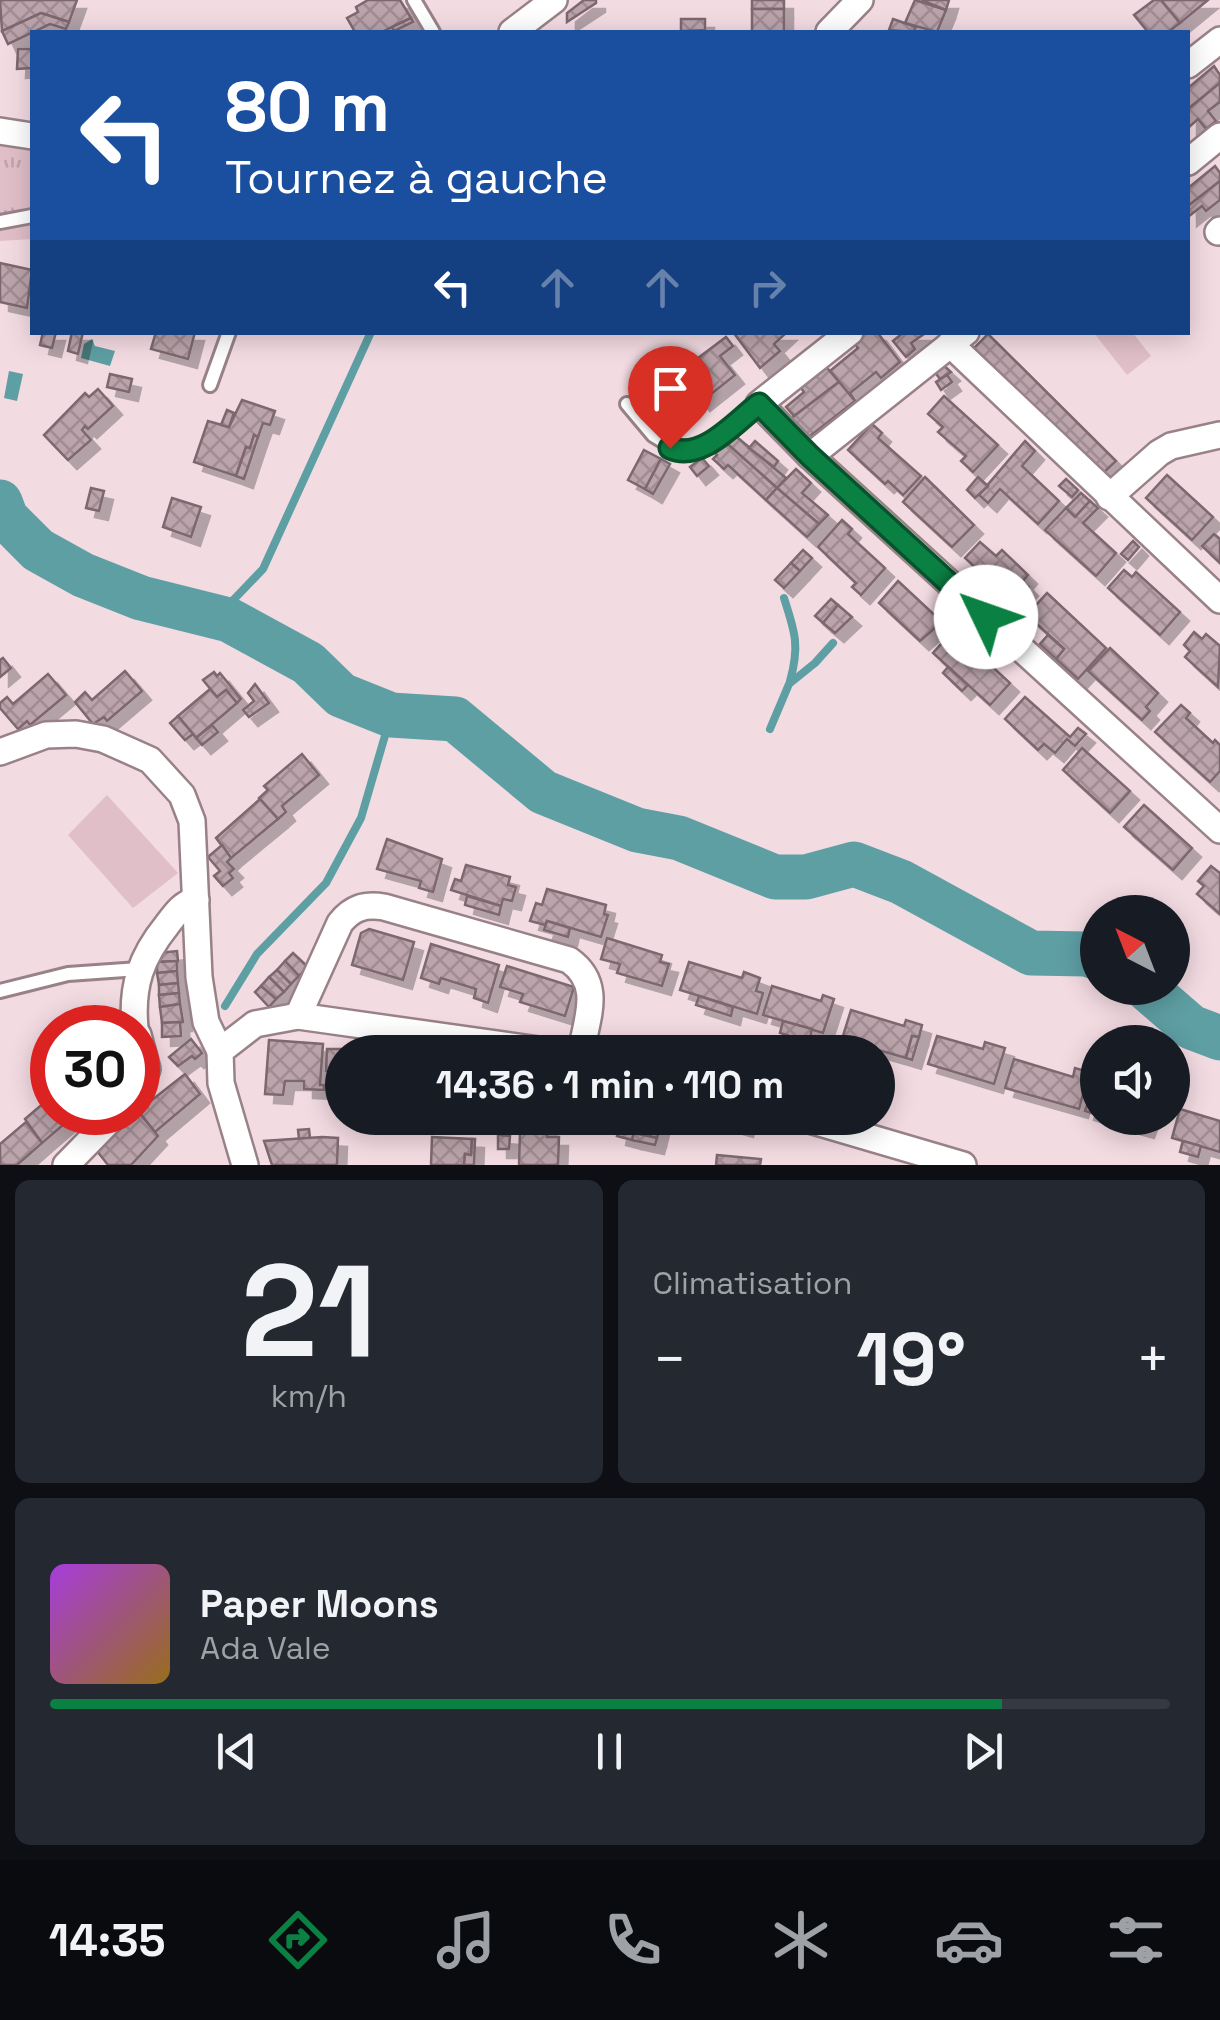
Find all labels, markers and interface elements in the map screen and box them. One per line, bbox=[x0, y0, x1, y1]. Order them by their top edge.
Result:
text: 80 m bbox=[225, 62, 390, 151]
icon: left bbox=[60, 70, 190, 200]
text: Tournez à gauche bbox=[225, 149, 608, 206]
icon: left bbox=[425, 260, 480, 315]
icon: ahead bbox=[530, 260, 585, 315]
icon: ahead bbox=[635, 260, 690, 315]
icon: right bbox=[740, 260, 795, 315]
pin bbox=[628, 346, 713, 449]
icon: arrive bbox=[643, 361, 698, 416]
position arrow bbox=[934, 565, 1038, 669]
north arrow bbox=[1080, 895, 1190, 1005]
map controls bbox=[1080, 895, 1190, 1135]
speed limit sign: 30 bbox=[30, 1005, 160, 1135]
button: sound bbox=[1080, 1025, 1190, 1135]
text: 14:36 · 1 min · 110 m bbox=[436, 1061, 784, 1109]
text: 21 bbox=[241, 1228, 377, 1394]
text: Climatisation bbox=[653, 1263, 852, 1303]
text: 19° bbox=[856, 1311, 966, 1407]
text: − bbox=[653, 1324, 687, 1394]
text: + bbox=[1136, 1324, 1170, 1394]
text: km/h bbox=[271, 1376, 347, 1416]
text: Paper Moons bbox=[200, 1580, 439, 1628]
text: Ada Vale bbox=[200, 1628, 331, 1668]
icon: previous bbox=[209, 1724, 264, 1779]
icon: pause bbox=[582, 1724, 637, 1779]
icon: next bbox=[956, 1724, 1011, 1779]
icon: directions bbox=[263, 1905, 333, 1975]
icon: music bbox=[431, 1905, 501, 1975]
icon: phone bbox=[598, 1905, 668, 1975]
icon: climate bbox=[766, 1905, 836, 1975]
icon: car bbox=[934, 1905, 1004, 1975]
icon: filters bbox=[1101, 1905, 1171, 1975]
text: 14:35 bbox=[49, 1912, 166, 1969]

